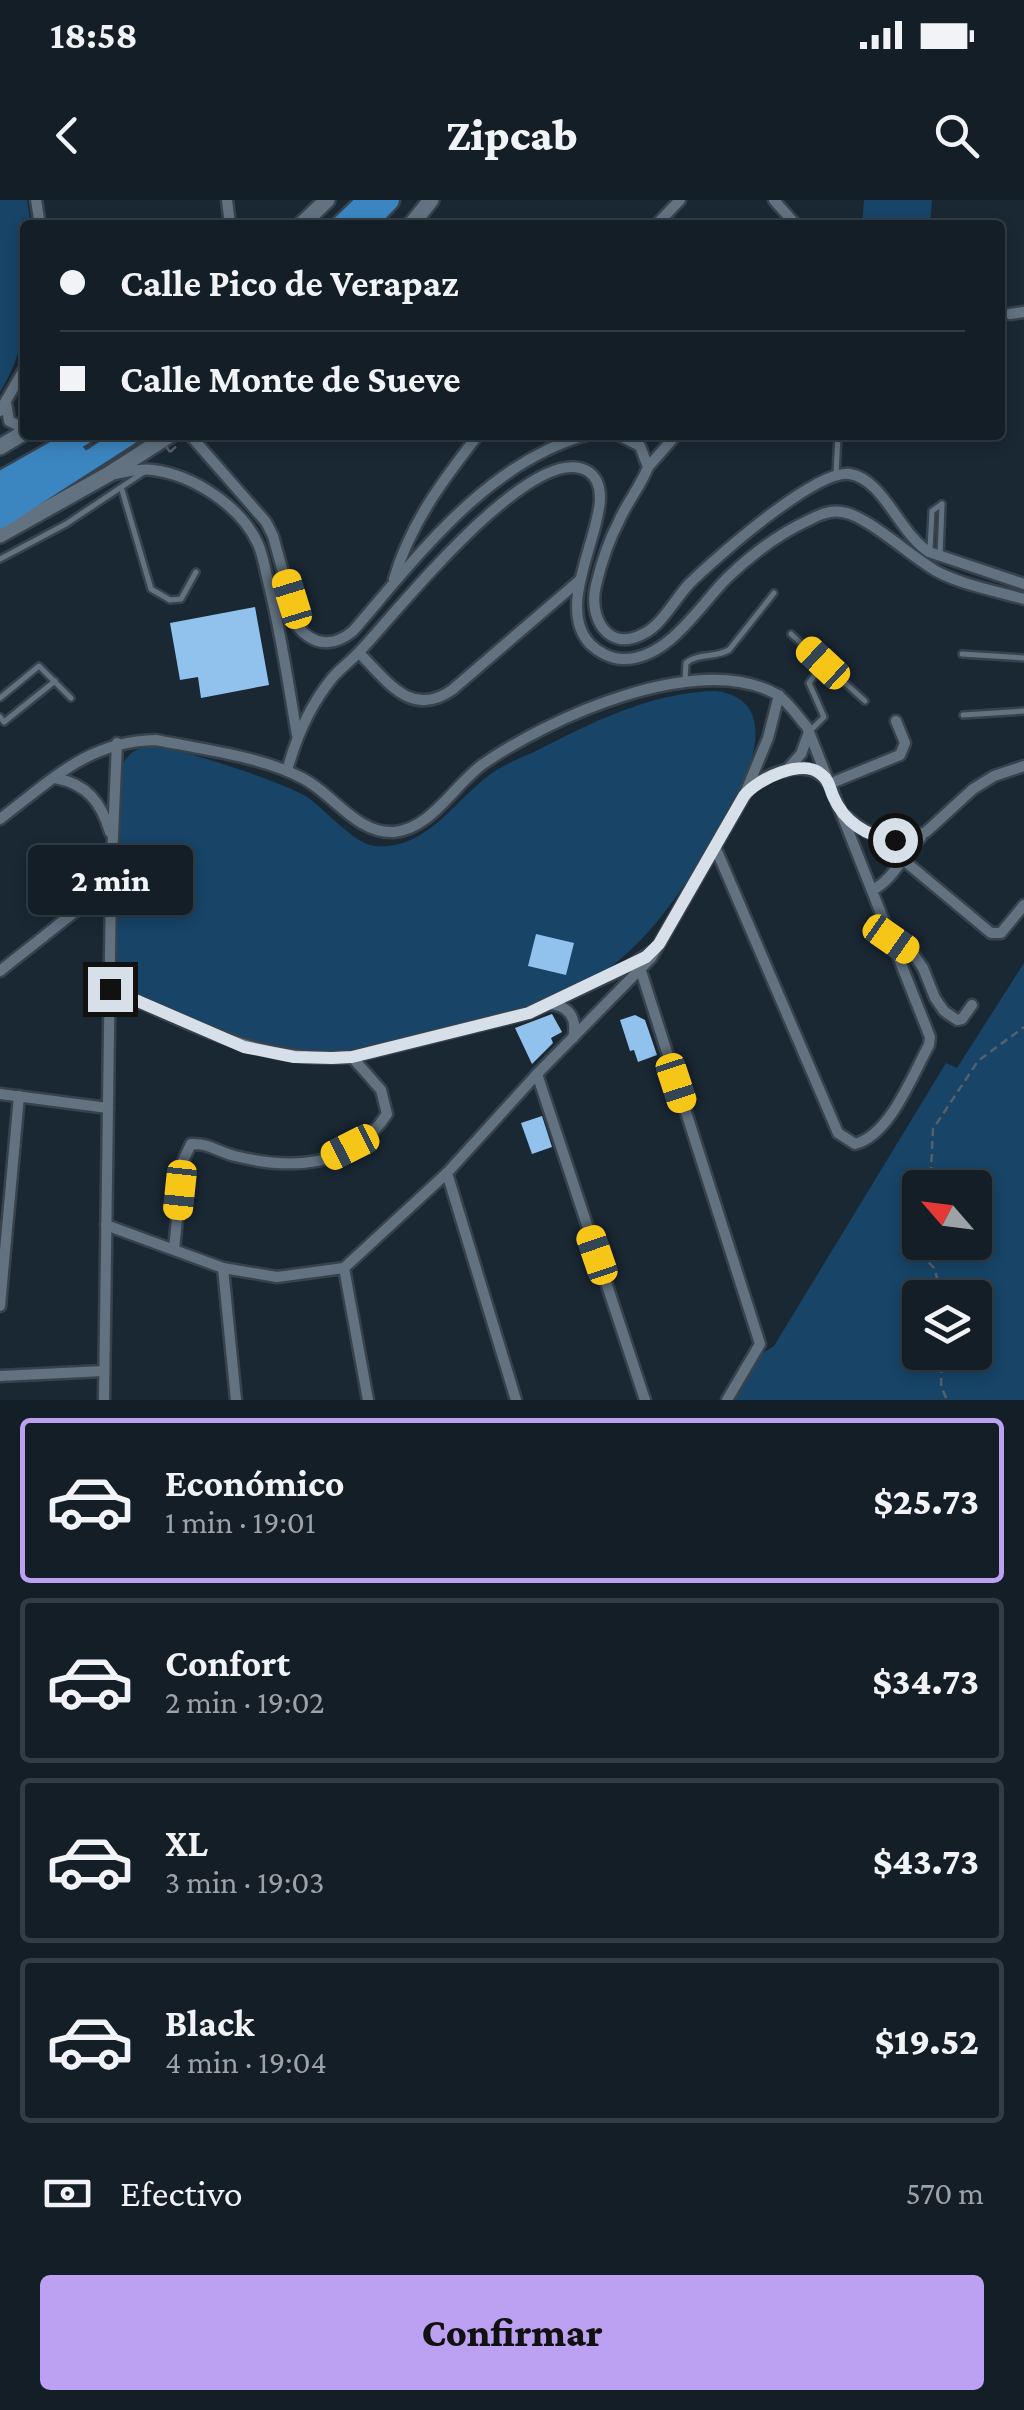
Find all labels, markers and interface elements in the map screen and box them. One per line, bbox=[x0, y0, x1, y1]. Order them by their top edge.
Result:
text: 18:58 bbox=[50, 14, 138, 56]
icon: back bbox=[40, 108, 95, 163]
icon: search bbox=[929, 108, 984, 163]
text: Zipcab bbox=[446, 110, 578, 160]
text: Calle Pico de Verapaz bbox=[120, 262, 459, 304]
text: Calle Monte de Sueve bbox=[120, 358, 461, 400]
car bbox=[269, 566, 315, 632]
car bbox=[791, 632, 855, 694]
route start bbox=[873, 818, 918, 863]
callout: 2 min bbox=[28, 844, 192, 914]
text: 2 min bbox=[71, 862, 150, 898]
car bbox=[858, 910, 924, 968]
route end bbox=[88, 967, 133, 1012]
car bbox=[652, 1050, 700, 1116]
car bbox=[316, 1120, 384, 1174]
car bbox=[162, 1159, 198, 1221]
north arrow bbox=[902, 1170, 992, 1260]
map controls bbox=[902, 1170, 992, 1370]
car bbox=[573, 1222, 621, 1288]
button: layers bbox=[902, 1280, 992, 1370]
icon: car bbox=[45, 1456, 135, 1546]
text: Económico bbox=[165, 1462, 345, 1504]
text: $25.73 bbox=[873, 1480, 979, 1522]
text: 1 min · 19:01 bbox=[165, 1504, 316, 1540]
icon: car bbox=[45, 1636, 135, 1726]
text: Confort bbox=[165, 1642, 290, 1684]
text: $34.73 bbox=[872, 1660, 979, 1702]
text: 2 min · 19:02 bbox=[165, 1684, 324, 1720]
icon: car bbox=[45, 1816, 135, 1906]
text: XL bbox=[165, 1822, 208, 1864]
text: $43.73 bbox=[873, 1840, 979, 1882]
text: 3 min · 19:03 bbox=[165, 1864, 324, 1900]
icon: car bbox=[45, 1996, 135, 2086]
text: Black bbox=[165, 2002, 254, 2044]
text: $19.52 bbox=[875, 2020, 979, 2062]
text: 4 min · 19:04 bbox=[165, 2044, 327, 2080]
icon: cash bbox=[40, 2166, 95, 2221]
text: Efectivo bbox=[120, 2172, 243, 2214]
text: 570 m bbox=[906, 2175, 984, 2211]
button: Confirmar bbox=[40, 2275, 984, 2390]

